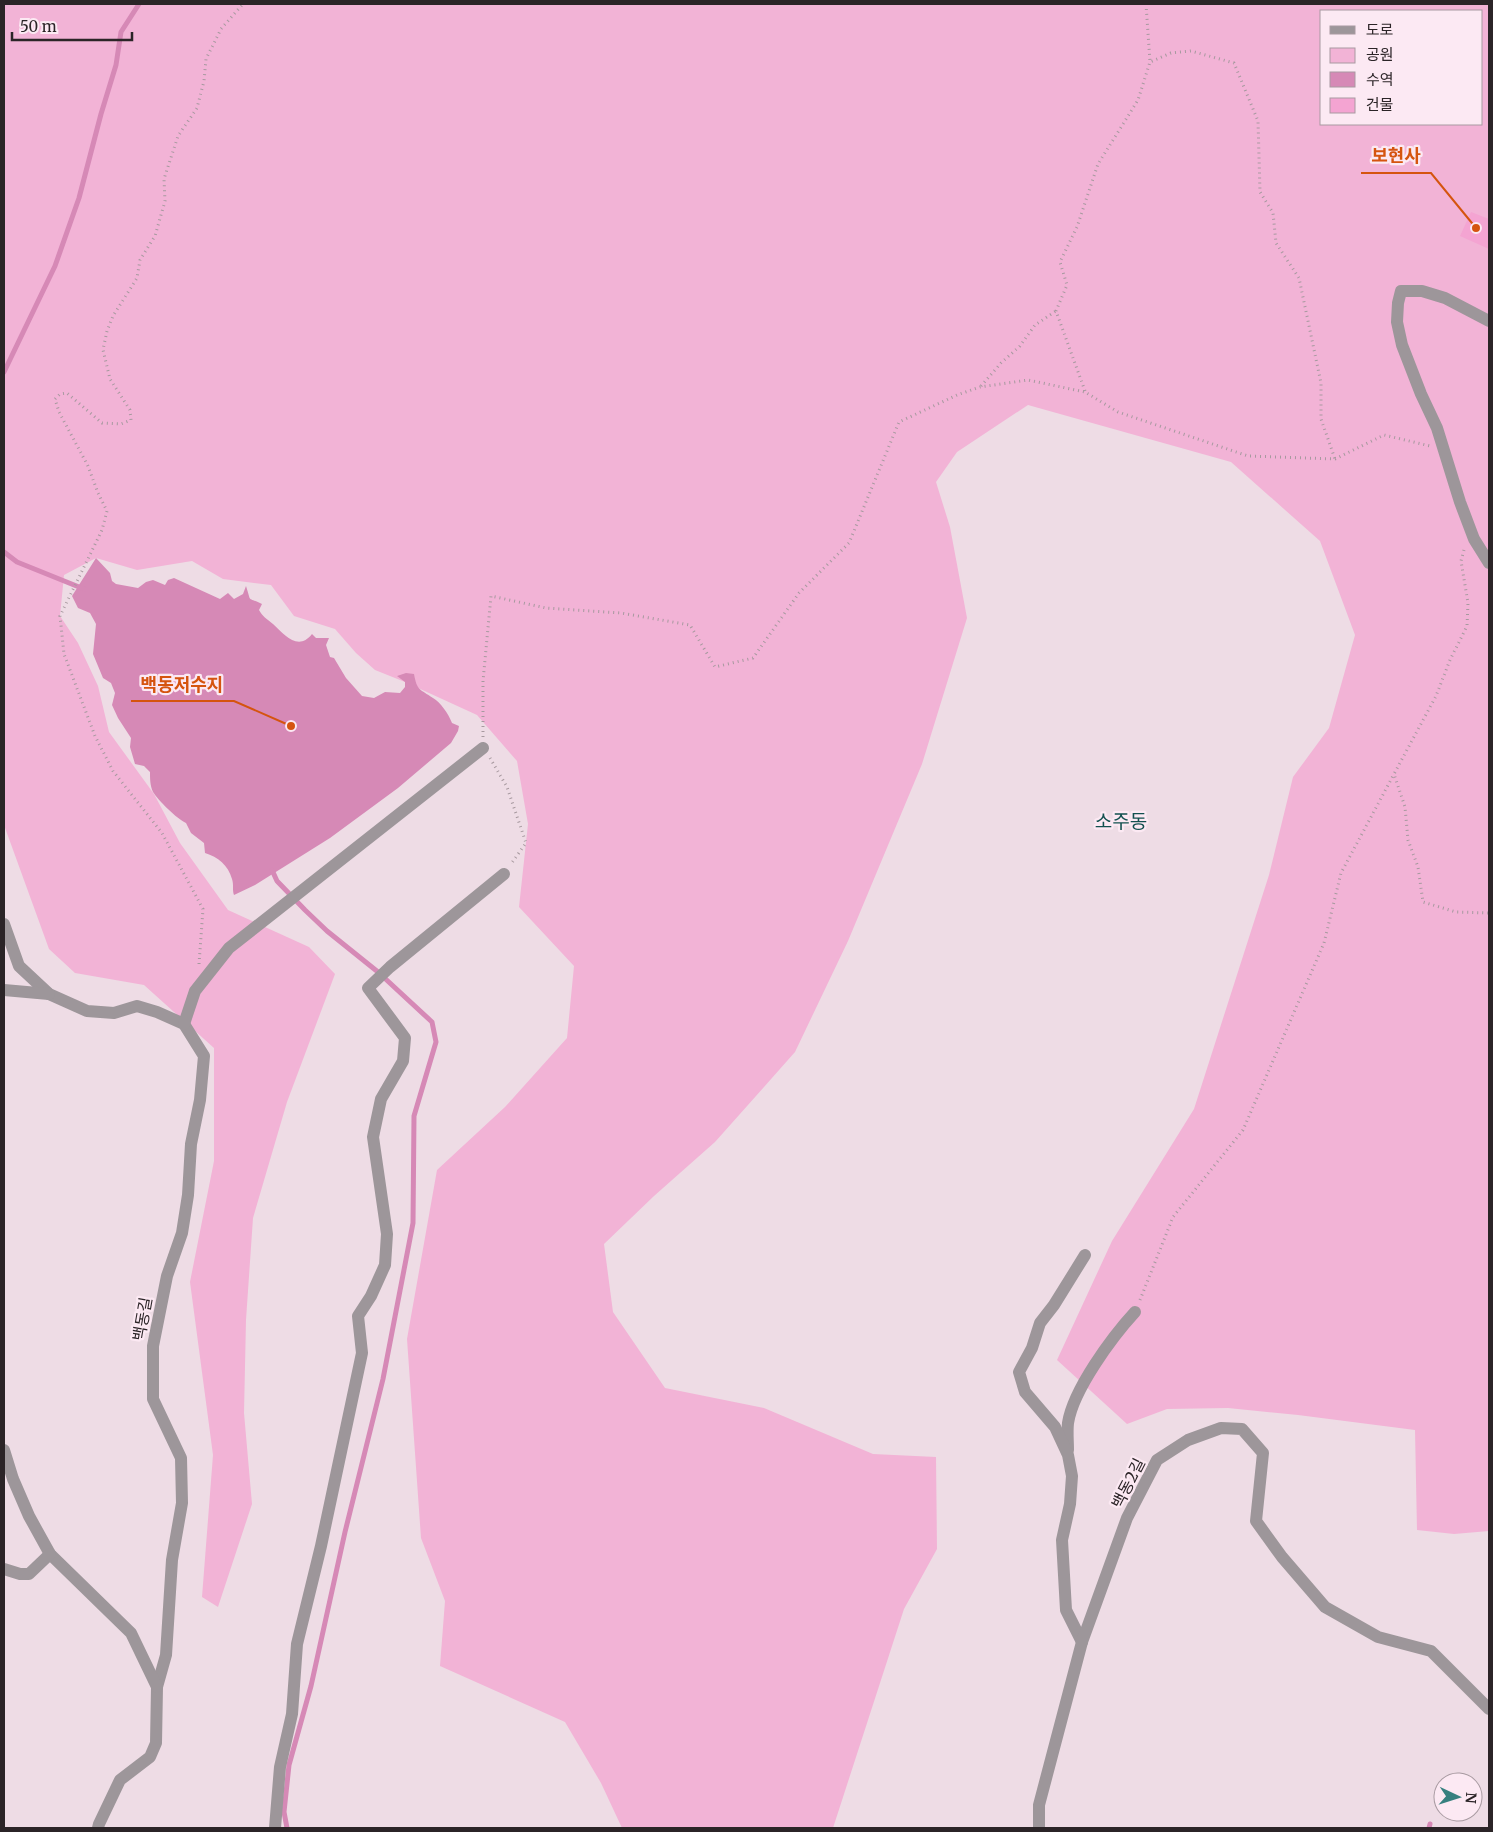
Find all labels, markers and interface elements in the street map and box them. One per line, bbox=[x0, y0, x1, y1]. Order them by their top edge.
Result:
scale bar bbox=[12, 10, 132, 42]
legend bbox=[1320, 10, 1483, 125]
text: 50 m bbox=[20, 17, 57, 36]
text: 도로 bbox=[1366, 20, 1394, 39]
text: 공원 bbox=[1366, 45, 1394, 64]
text: 수역 bbox=[1366, 70, 1394, 89]
text: 건물 bbox=[1366, 95, 1394, 114]
callout: 보현사 bbox=[1361, 140, 1431, 173]
text: 보현사 bbox=[1371, 144, 1421, 167]
callout: 백동저수지 bbox=[131, 668, 234, 701]
text: 백동저수지 bbox=[141, 673, 223, 696]
district label: 소주동 bbox=[1095, 809, 1147, 833]
street label: 백동길 bbox=[128, 1296, 156, 1342]
street label: 백동2길 bbox=[1107, 1455, 1149, 1511]
north arrow bbox=[1433, 1772, 1483, 1822]
text: N bbox=[1462, 1792, 1480, 1804]

